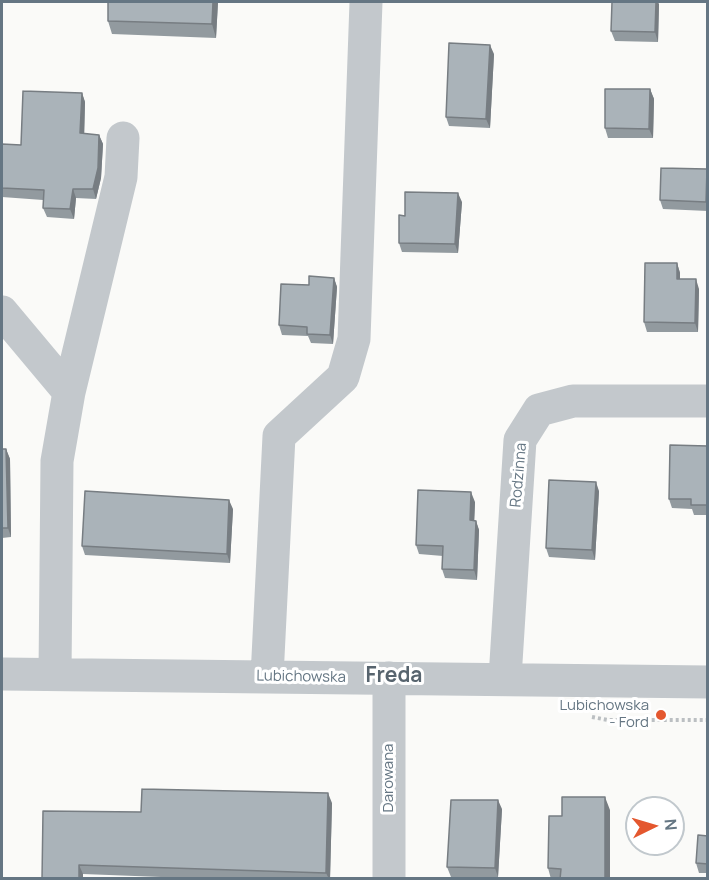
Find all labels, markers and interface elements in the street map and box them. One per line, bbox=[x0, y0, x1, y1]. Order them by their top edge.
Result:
street label: Rodzinna bbox=[507, 442, 531, 508]
district label: Freda bbox=[366, 663, 422, 689]
street label: Lubichowska bbox=[256, 667, 346, 687]
place label: Lubichowska - Ford bbox=[559, 697, 649, 732]
marker: Lubichowska - Ford bbox=[654, 708, 668, 722]
street label: Darowana bbox=[380, 744, 398, 812]
north arrow bbox=[625, 796, 685, 856]
text: N bbox=[659, 818, 682, 831]

